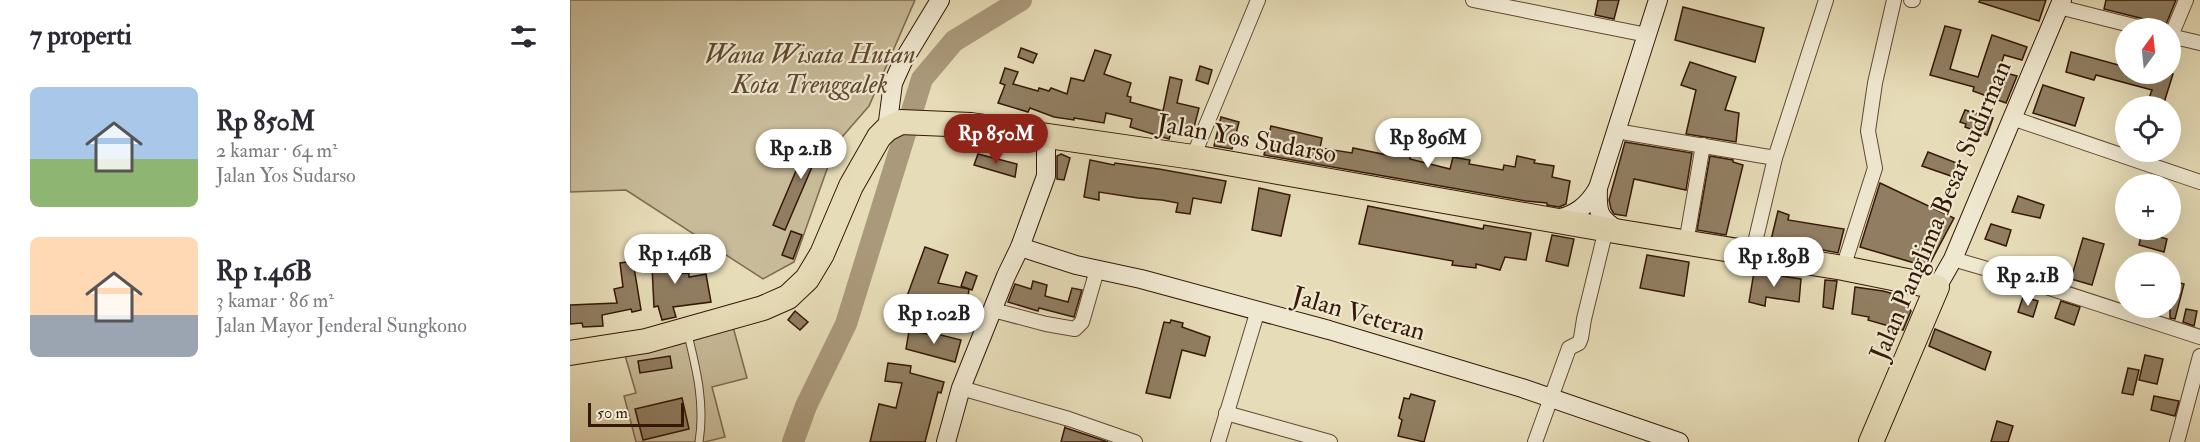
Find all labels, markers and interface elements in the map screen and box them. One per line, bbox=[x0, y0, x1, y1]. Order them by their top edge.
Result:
north arrow bbox=[2115, 18, 2181, 84]
map controls bbox=[2115, 18, 2181, 318]
text: 7 properti bbox=[30, 20, 132, 52]
icon: filters bbox=[507, 20, 540, 53]
park label: Wana Wisata Hutan Kota Trenggalek bbox=[704, 39, 916, 101]
street label: Jalan Panglima Besar Sudirman bbox=[1863, 56, 2019, 366]
button: locate bbox=[2115, 96, 2181, 162]
text: Rp 850M bbox=[216, 106, 315, 138]
street label: Jalan Yos Sudarso bbox=[1154, 107, 1339, 171]
icon: home bbox=[78, 111, 150, 183]
pin: Rp 850M bbox=[941, 114, 1051, 165]
pin: Rp 896M bbox=[1373, 118, 1483, 169]
text: Rp 850M bbox=[958, 121, 1034, 146]
text: Rp 896M bbox=[1389, 125, 1467, 150]
pin: Rp 2.1B bbox=[746, 129, 856, 180]
text: Rp 2.1B bbox=[770, 136, 832, 161]
text: 2 kamar · 64 m² bbox=[216, 138, 338, 163]
text: Jalan Yos Sudarso bbox=[216, 163, 356, 188]
button: + bbox=[2115, 174, 2181, 240]
pin: Rp 1.46B bbox=[613, 234, 737, 285]
pin: Rp 1.89B bbox=[1712, 237, 1836, 288]
text: Rp 1.46B bbox=[638, 241, 712, 266]
text: Rp 1.89B bbox=[1738, 244, 1810, 269]
button: − bbox=[2115, 252, 2181, 318]
text: Rp 1.46B bbox=[216, 256, 312, 288]
pin: Rp 2.1B bbox=[1973, 256, 2083, 307]
icon: home bbox=[78, 261, 150, 333]
text: Rp 2.1B bbox=[1997, 263, 2059, 288]
street label: Jalan Veteran bbox=[1287, 279, 1429, 348]
text: 3 kamar · 86 m² bbox=[216, 288, 334, 313]
pin: Rp 1.02B bbox=[872, 294, 996, 345]
text: Rp 1.02B bbox=[897, 301, 971, 326]
text: Jalan Mayor Jenderal Sungkono bbox=[216, 313, 467, 338]
scale bar bbox=[588, 400, 684, 428]
text: 50 m bbox=[597, 403, 628, 423]

